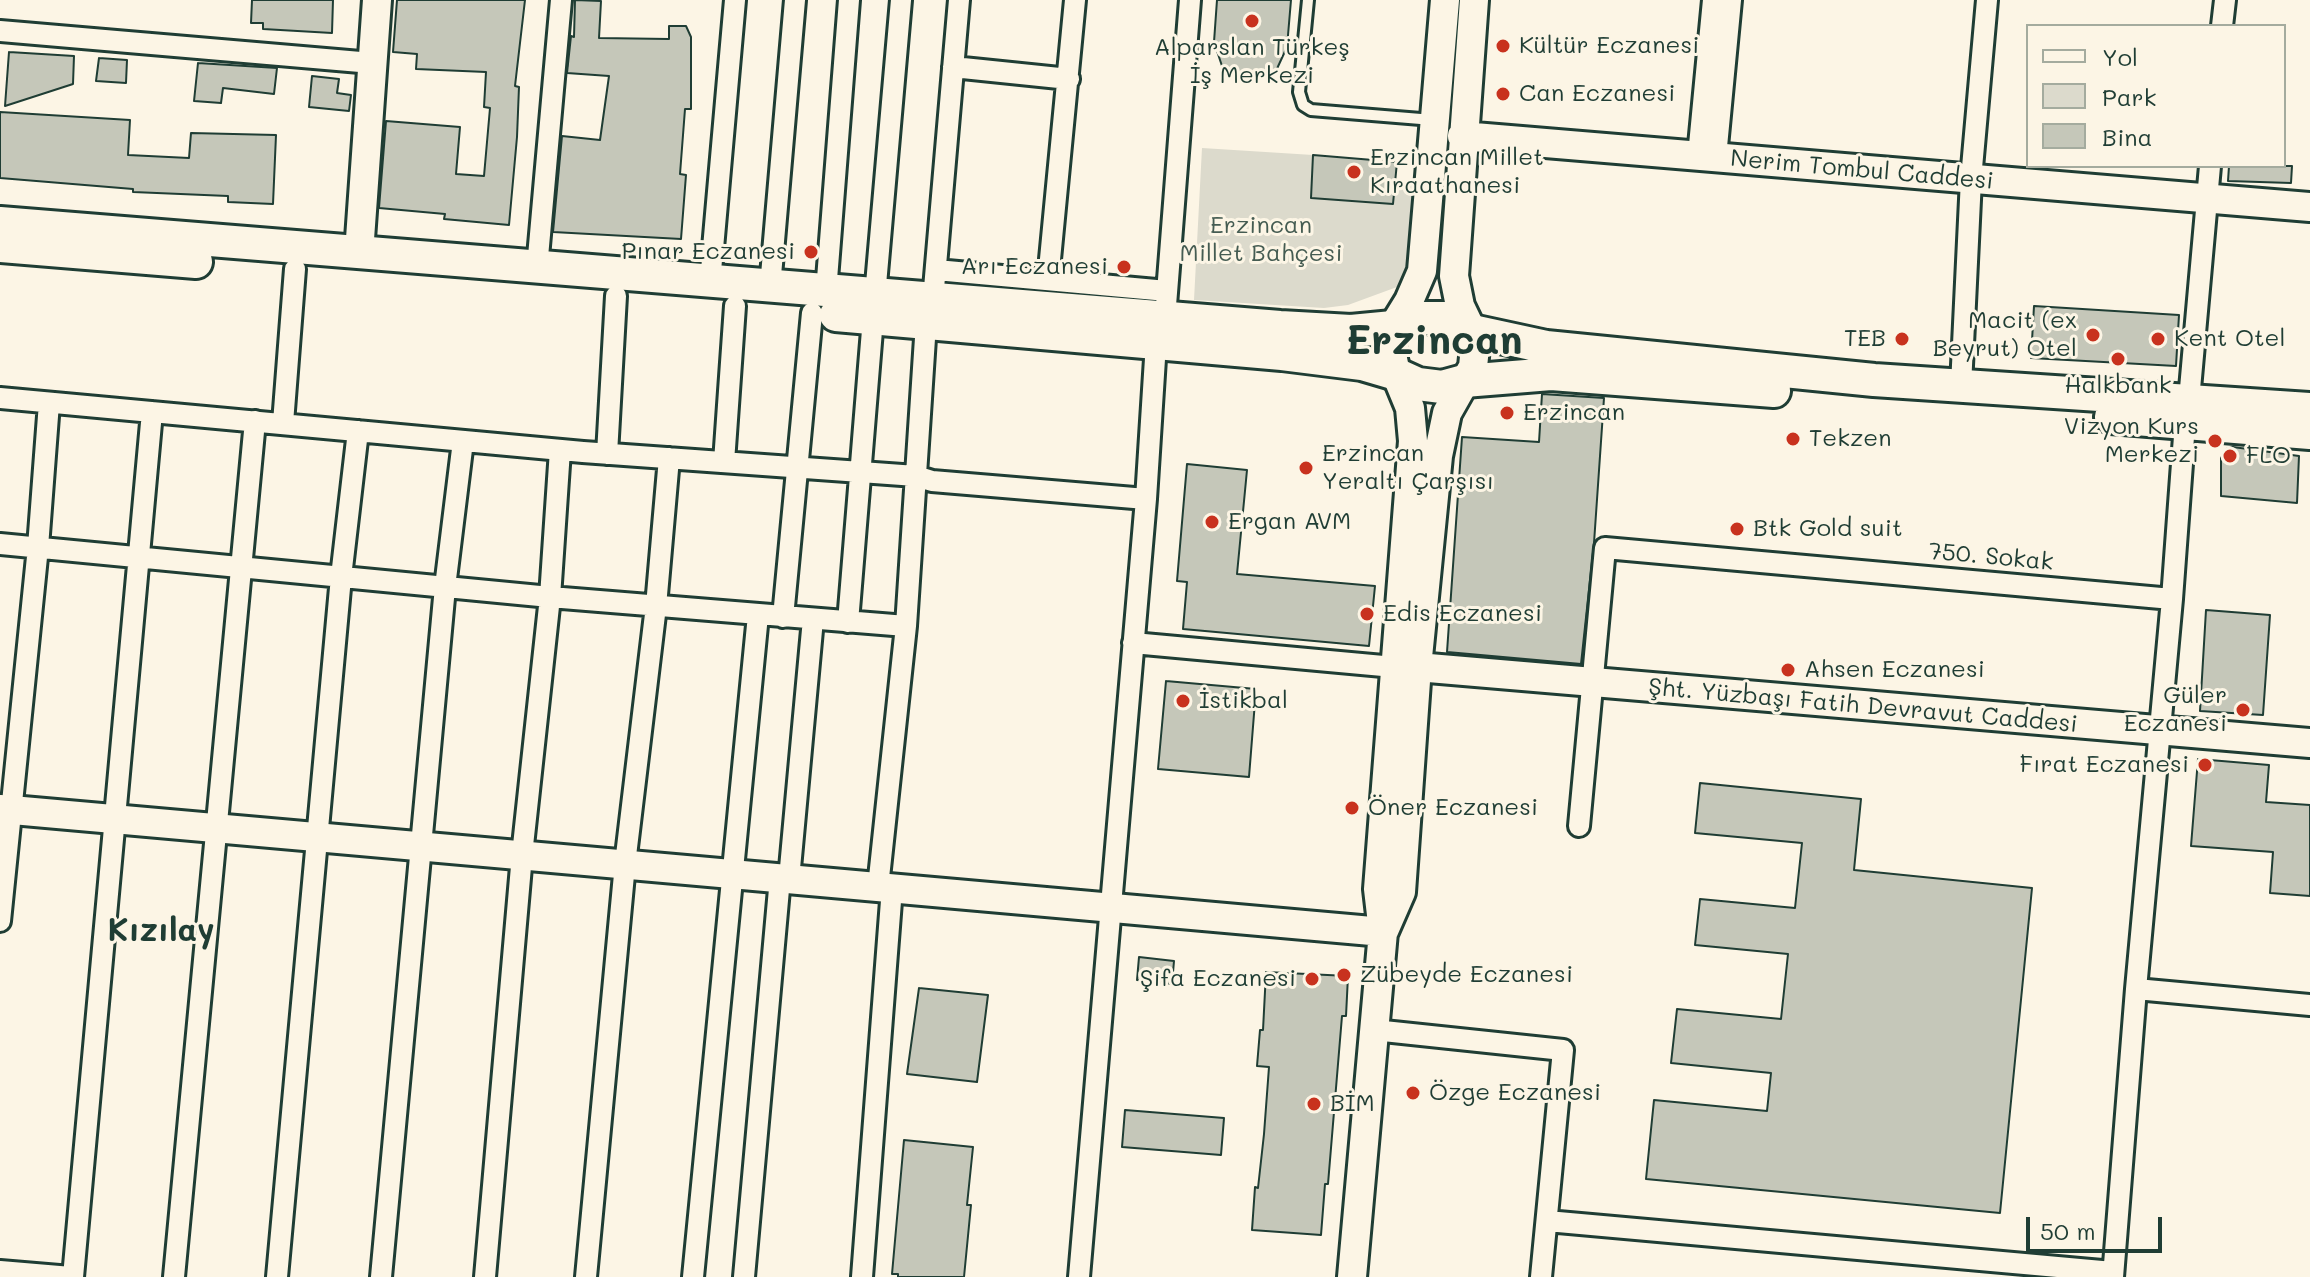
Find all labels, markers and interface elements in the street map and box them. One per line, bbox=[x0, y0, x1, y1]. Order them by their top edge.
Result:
marker: Alparslan Türkeş İş Merkezi bbox=[1243, 12, 1261, 30]
legend bbox=[2026, 24, 2286, 168]
place label: Kültür Eczanesi bbox=[1519, 32, 1699, 60]
place label: Alparslan Türkeş İş Merkezi bbox=[1154, 34, 1350, 90]
marker: Kültür Eczanesi bbox=[1494, 37, 1512, 55]
text: Yol bbox=[2102, 41, 2138, 72]
place label: Can Eczanesi bbox=[1519, 80, 1675, 108]
text: Park bbox=[2102, 81, 2156, 112]
marker: Can Eczanesi bbox=[1494, 85, 1512, 103]
text: Bina bbox=[2102, 121, 2153, 152]
place label: Erzincan Millet Kıraathanesi bbox=[1370, 144, 1544, 200]
street label: Nerim Tombul Caddesi bbox=[1729, 144, 1995, 196]
marker: Erzincan Millet Kıraathanesi bbox=[1345, 163, 1363, 181]
park label: Erzincan Millet Bahçesi bbox=[1180, 212, 1342, 268]
place label: Pınar Eczanesi bbox=[622, 238, 795, 266]
marker: Pınar Eczanesi bbox=[802, 243, 820, 261]
place label: Arı Eczanesi bbox=[961, 253, 1108, 281]
marker: Arı Eczanesi bbox=[1115, 258, 1133, 276]
place label: Macit (ex Beyrut) Otel bbox=[1933, 307, 2077, 363]
district label: Erzincan bbox=[1346, 318, 1522, 366]
place label: TEB bbox=[1844, 325, 1886, 353]
place label: Kent Otel bbox=[2174, 325, 2285, 353]
marker: Macit (ex Beyrut) Otel bbox=[2084, 326, 2102, 344]
marker: TEB bbox=[1893, 330, 1911, 348]
marker: Kent Otel bbox=[2149, 330, 2167, 348]
marker: Halkbank bbox=[2109, 350, 2127, 368]
place label: Halkbank bbox=[2064, 372, 2172, 400]
place label: Erzincan bbox=[1523, 399, 1625, 427]
marker: Erzincan bbox=[1498, 404, 1516, 422]
place label: Vizyon Kurs Merkezi bbox=[2064, 413, 2199, 469]
place label: Tekzen bbox=[1809, 425, 1891, 453]
marker: Tekzen bbox=[1784, 430, 1802, 448]
marker: Vizyon Kurs Merkezi bbox=[2206, 432, 2224, 450]
place label: Erzincan Yeraltı Çarşısı bbox=[1322, 440, 1494, 496]
place label: FLO bbox=[2246, 442, 2291, 470]
marker: FLO bbox=[2221, 447, 2239, 465]
marker: Erzincan Yeraltı Çarşısı bbox=[1297, 459, 1315, 477]
place label: Ergan AVM bbox=[1228, 508, 1351, 536]
marker: Ergan AVM bbox=[1203, 513, 1221, 531]
place label: Btk Gold suit bbox=[1753, 515, 1903, 543]
marker: Btk Gold suit bbox=[1728, 520, 1746, 538]
street label: 750. Sokak bbox=[1927, 537, 2055, 577]
place label: Edis Eczanesi bbox=[1383, 600, 1542, 628]
marker: Edis Eczanesi bbox=[1358, 605, 1376, 623]
place label: Ahsen Eczanesi bbox=[1804, 656, 1985, 684]
marker: Ahsen Eczanesi bbox=[1779, 661, 1797, 679]
street label: Şht. Yüzbaşı Fatih Devravut Caddesi bbox=[1647, 673, 2079, 739]
place label: Güler Eczanesi bbox=[2124, 682, 2227, 738]
place label: İstikbal bbox=[1199, 687, 1288, 715]
marker: İstikbal bbox=[1174, 692, 1192, 710]
marker: Güler Eczanesi bbox=[2234, 701, 2252, 719]
place label: Fırat Eczanesi bbox=[2019, 751, 2189, 779]
marker: Fırat Eczanesi bbox=[2196, 756, 2214, 774]
place label: Öner Eczanesi bbox=[1368, 794, 1538, 822]
marker: Öner Eczanesi bbox=[1343, 799, 1361, 817]
district label: Kızılay bbox=[107, 912, 215, 950]
place label: Zübeyde Eczanesi bbox=[1360, 961, 1573, 989]
place label: Şifa Eczanesi bbox=[1140, 965, 1296, 993]
marker: Zübeyde Eczanesi bbox=[1335, 966, 1353, 984]
marker: Şifa Eczanesi bbox=[1303, 970, 1321, 988]
place label: Özge Eczanesi bbox=[1429, 1079, 1601, 1107]
marker: Özge Eczanesi bbox=[1404, 1084, 1422, 1102]
place label: BİM bbox=[1330, 1090, 1375, 1118]
marker: BİM bbox=[1305, 1095, 1323, 1113]
scale bar bbox=[2030, 1201, 2166, 1251]
text: 50 m bbox=[2040, 1215, 2096, 1246]

